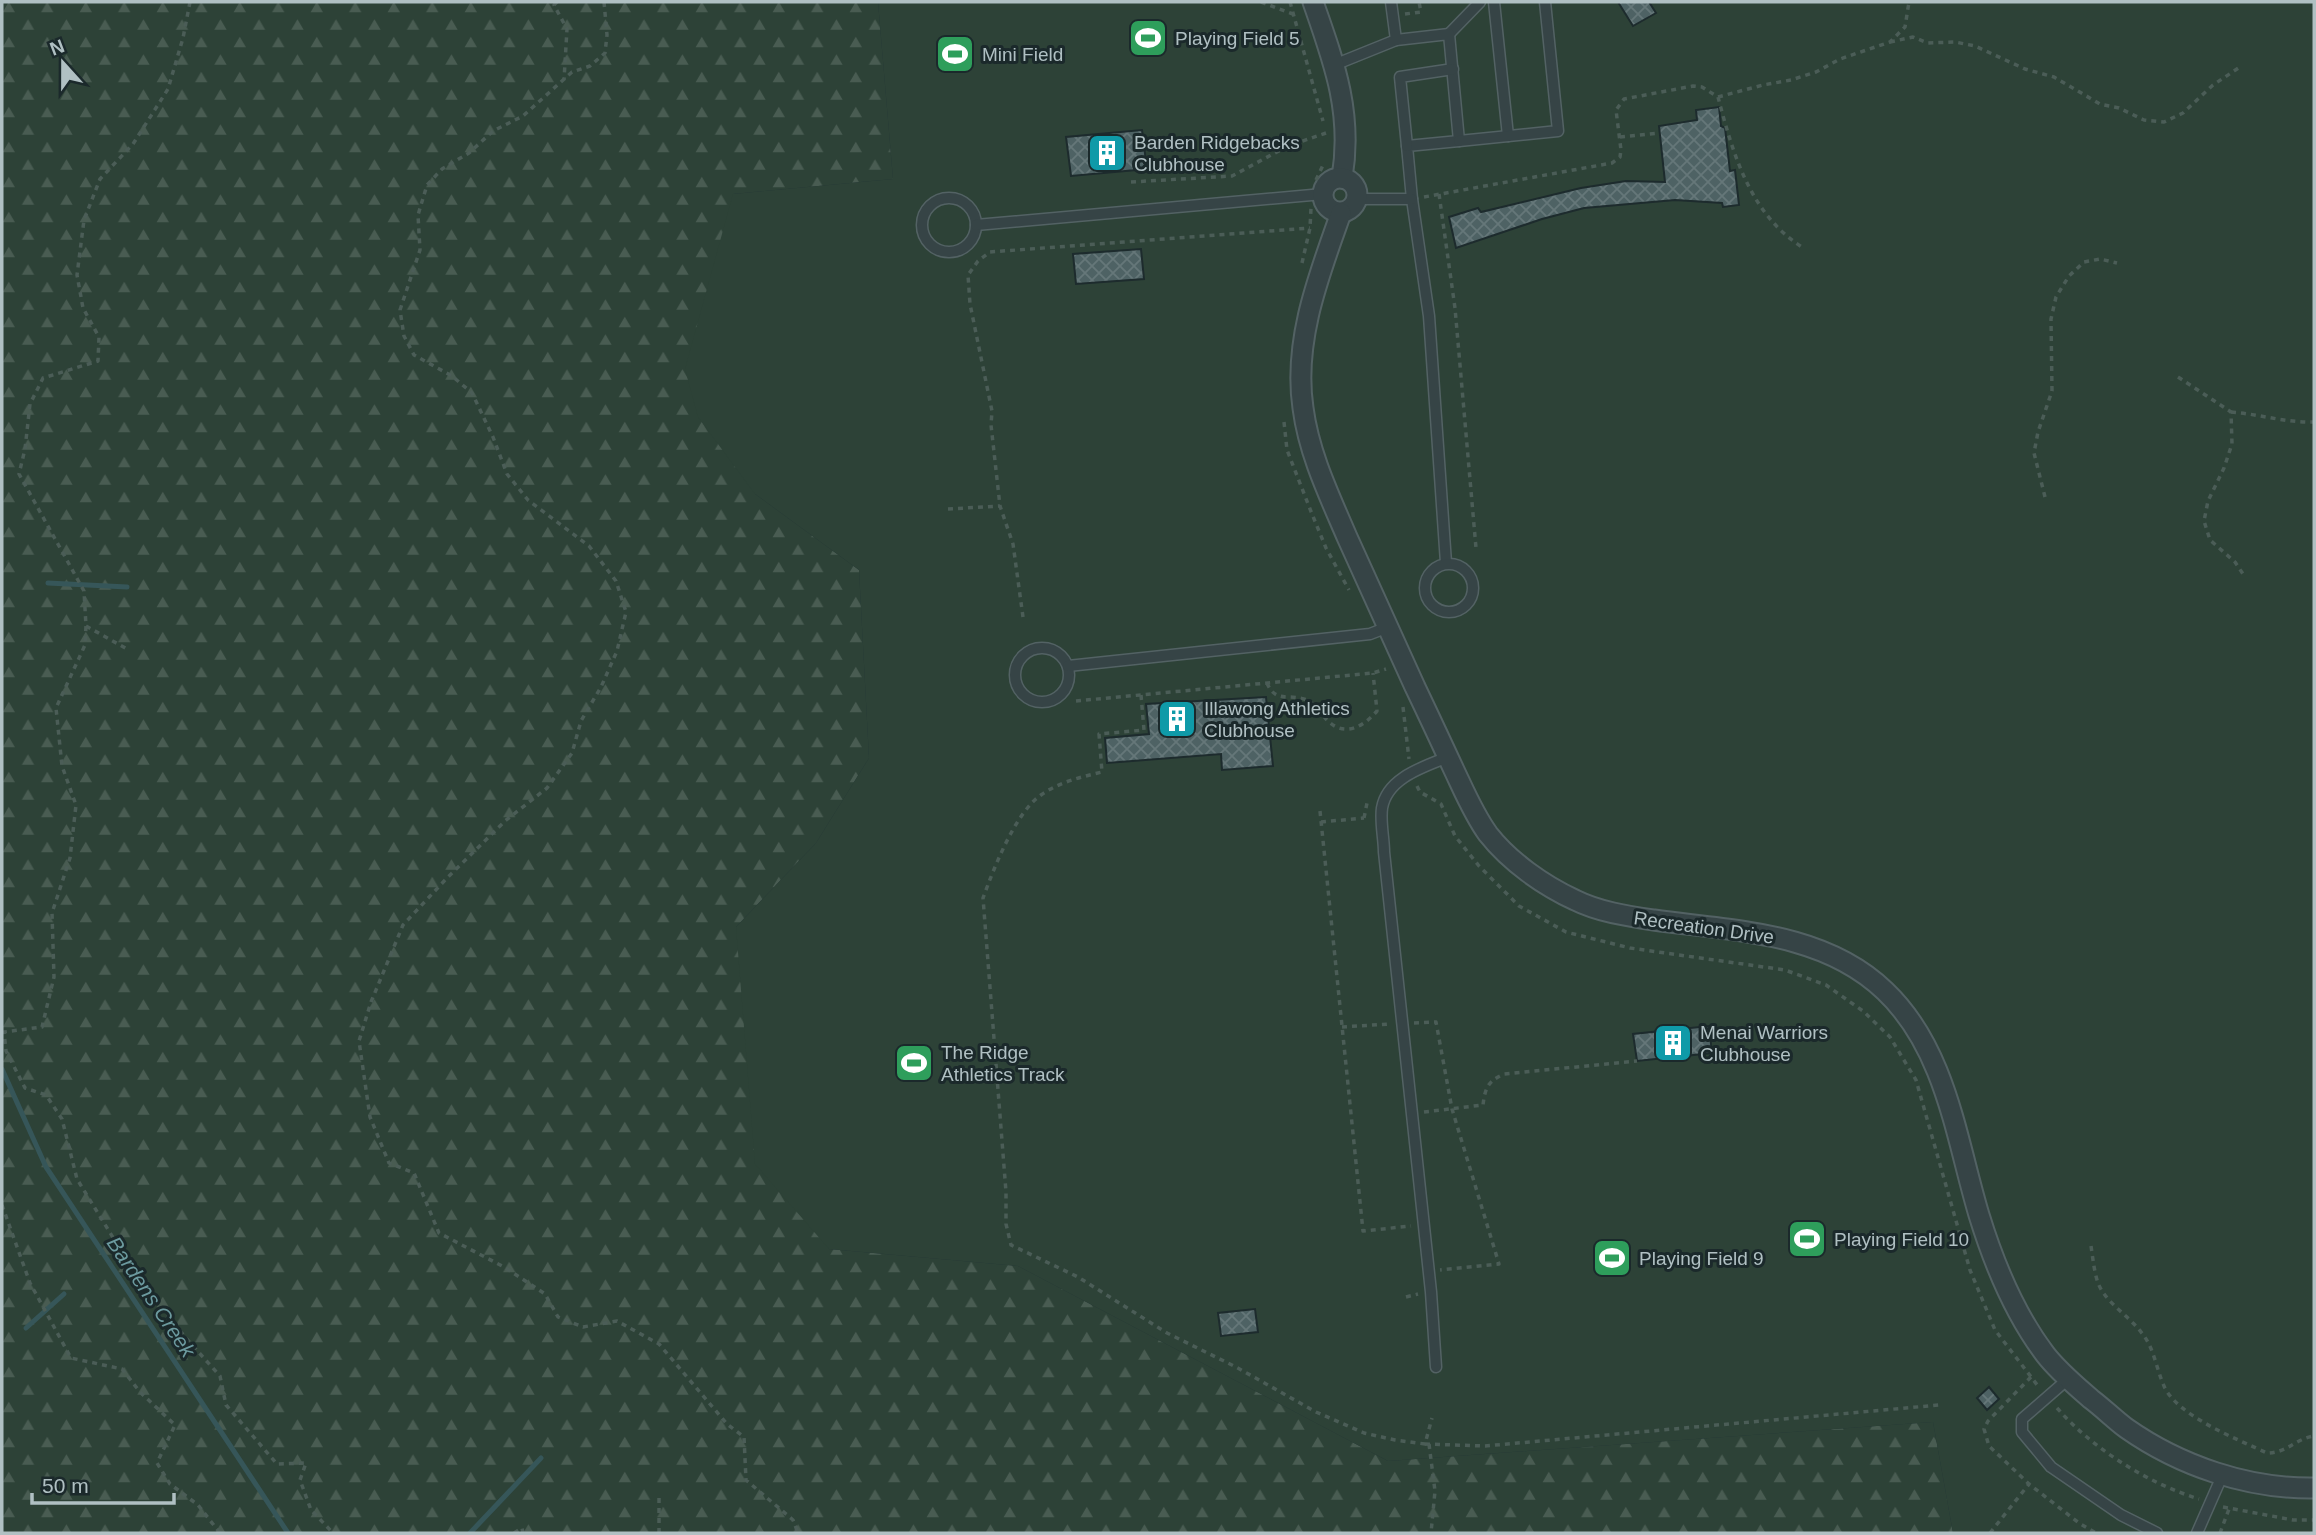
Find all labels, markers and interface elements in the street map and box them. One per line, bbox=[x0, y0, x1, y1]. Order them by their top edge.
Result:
sports icon: Playing Field 5 bbox=[1127, 17, 1169, 59]
north arrow bbox=[28, 28, 98, 98]
place label: Playing Field 5 bbox=[1175, 28, 1300, 49]
sports icon: Mini Field bbox=[934, 33, 976, 75]
text: N bbox=[47, 35, 67, 60]
place label: Mini Field bbox=[982, 44, 1063, 65]
building icon: Barden Ridgebacks Clubhouse bbox=[1086, 132, 1128, 174]
place label: Barden Ridgebacks Clubhouse bbox=[1134, 132, 1300, 175]
building icon: Illawong Athletics Clubhouse bbox=[1156, 698, 1198, 740]
place label: Illawong Athletics Clubhouse bbox=[1204, 698, 1350, 741]
street label: Recreation Drive bbox=[1632, 907, 1775, 948]
building icon: Menai Warriors Clubhouse bbox=[1652, 1022, 1694, 1064]
place label: Menai Warriors Clubhouse bbox=[1700, 1022, 1828, 1065]
sports icon: The Ridge Athletics Track bbox=[893, 1042, 935, 1084]
place label: The Ridge Athletics Track bbox=[941, 1042, 1065, 1085]
sports icon: Playing Field 10 bbox=[1786, 1218, 1828, 1260]
place label: Playing Field 10 bbox=[1834, 1229, 1969, 1250]
water label: Bardens Creek bbox=[103, 1232, 201, 1362]
sports icon: Playing Field 9 bbox=[1591, 1237, 1633, 1279]
place label: Playing Field 9 bbox=[1639, 1248, 1764, 1269]
scale bar bbox=[32, 1462, 173, 1506]
text: 50 m bbox=[42, 1474, 89, 1497]

